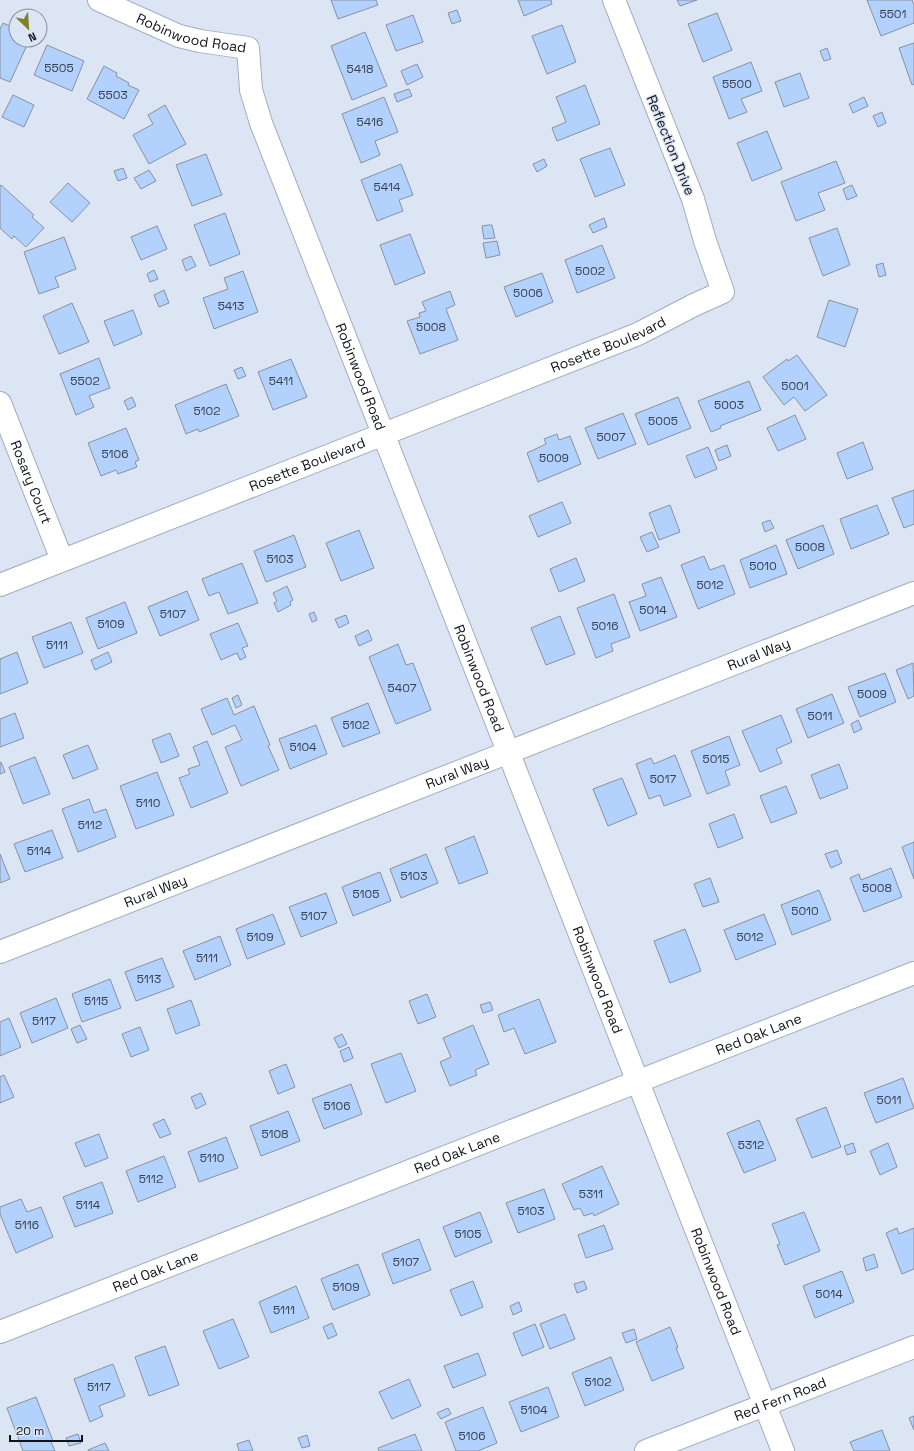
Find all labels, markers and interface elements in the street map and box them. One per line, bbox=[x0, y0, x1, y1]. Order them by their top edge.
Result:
house number: 5501 bbox=[879, 6, 907, 22]
north arrow bbox=[8, 8, 48, 48]
street label: Robinwood Road bbox=[134, 9, 247, 57]
text: N bbox=[26, 29, 39, 45]
house number: 5505 bbox=[44, 60, 74, 76]
house number: 5418 bbox=[347, 61, 373, 77]
house number: 5500 bbox=[722, 76, 752, 92]
house number: 5503 bbox=[98, 87, 128, 103]
street label: Reflection Drive bbox=[643, 92, 699, 198]
house number: 5416 bbox=[357, 114, 383, 130]
house number: 5414 bbox=[374, 179, 401, 195]
house number: 5002 bbox=[575, 263, 605, 279]
house number: 5006 bbox=[513, 285, 543, 301]
house number: 5413 bbox=[218, 298, 244, 314]
street label: Rosette Boulevard bbox=[548, 312, 669, 377]
house number: 5008 bbox=[416, 319, 446, 335]
street label: Robinwood Road bbox=[332, 320, 390, 433]
house number: 5502 bbox=[70, 373, 100, 389]
house number: 5411 bbox=[269, 373, 293, 389]
house number: 5001 bbox=[781, 378, 809, 394]
house number: 5003 bbox=[714, 397, 744, 413]
house number: 5102 bbox=[194, 403, 220, 419]
house number: 5005 bbox=[648, 413, 678, 429]
house number: 5007 bbox=[596, 429, 626, 445]
street label: Rosette Boulevard bbox=[246, 433, 368, 495]
street label: Rosary Court bbox=[7, 438, 56, 526]
house number: 5106 bbox=[101, 446, 129, 462]
house number: 5009 bbox=[539, 450, 569, 466]
house number: 5008 bbox=[795, 539, 825, 555]
house number: 5103 bbox=[267, 551, 293, 567]
house number: 5010 bbox=[749, 558, 777, 574]
house number: 5012 bbox=[696, 577, 724, 593]
house number: 5014 bbox=[639, 602, 667, 618]
house number: 5107 bbox=[160, 606, 186, 622]
house number: 5109 bbox=[97, 616, 125, 632]
house number: 5016 bbox=[591, 618, 619, 634]
street label: Robinwood Road bbox=[450, 622, 508, 735]
street label: Rural Way bbox=[725, 634, 793, 674]
house number: 5111 bbox=[46, 637, 68, 653]
house number: 5407 bbox=[388, 680, 417, 696]
house number: 5009 bbox=[857, 686, 887, 702]
house number: 5011 bbox=[808, 708, 832, 724]
house number: 5102 bbox=[343, 717, 369, 733]
house number: 5104 bbox=[289, 739, 317, 755]
house number: 5015 bbox=[702, 751, 730, 767]
street label: Rural Way bbox=[423, 752, 491, 793]
house number: 5017 bbox=[650, 771, 677, 787]
house number: 5110 bbox=[136, 795, 160, 811]
house number: 5112 bbox=[78, 817, 102, 833]
house number: 5114 bbox=[27, 843, 52, 859]
house number: 5103 bbox=[401, 868, 427, 884]
street label: Rural Way bbox=[121, 870, 189, 911]
house number: 5008 bbox=[862, 880, 892, 896]
house number: 5105 bbox=[353, 886, 379, 902]
house number: 5010 bbox=[791, 903, 819, 919]
house number: 5107 bbox=[301, 908, 327, 924]
street label: Robinwood Road bbox=[569, 923, 627, 1036]
house number: 5109 bbox=[246, 929, 274, 945]
house number: 5012 bbox=[736, 929, 764, 945]
house number: 5111 bbox=[196, 950, 218, 966]
house number: 5113 bbox=[137, 971, 161, 987]
house number: 5115 bbox=[84, 993, 108, 1009]
street label: Red Oak Lane bbox=[713, 1009, 804, 1059]
house number: 5117 bbox=[32, 1013, 56, 1029]
house number: 5011 bbox=[877, 1092, 901, 1108]
house number: 5106 bbox=[323, 1098, 351, 1114]
house number: 5108 bbox=[261, 1126, 289, 1142]
street label: Red Oak Lane bbox=[411, 1127, 503, 1178]
house number: 5312 bbox=[738, 1137, 764, 1153]
house number: 5110 bbox=[200, 1150, 224, 1166]
house number: 5112 bbox=[139, 1171, 163, 1187]
house number: 5311 bbox=[579, 1186, 603, 1202]
house number: 5114 bbox=[76, 1197, 101, 1213]
house number: 5103 bbox=[518, 1203, 544, 1219]
house number: 5116 bbox=[15, 1217, 39, 1233]
street label: Robinwood Road bbox=[687, 1225, 746, 1338]
house number: 5105 bbox=[455, 1226, 481, 1242]
street label: Red Oak Lane bbox=[110, 1246, 201, 1296]
house number: 5107 bbox=[393, 1254, 419, 1270]
house number: 5109 bbox=[332, 1279, 360, 1295]
house number: 5014 bbox=[815, 1286, 843, 1302]
house number: 5111 bbox=[273, 1302, 295, 1318]
street label: Red Fern Road bbox=[732, 1373, 829, 1425]
house number: 5102 bbox=[585, 1374, 611, 1390]
house number: 5117 bbox=[87, 1379, 111, 1395]
house number: 5104 bbox=[520, 1402, 548, 1418]
scale bar bbox=[10, 1417, 82, 1443]
text: 20 m bbox=[16, 1423, 44, 1439]
house number: 5106 bbox=[458, 1428, 486, 1444]

